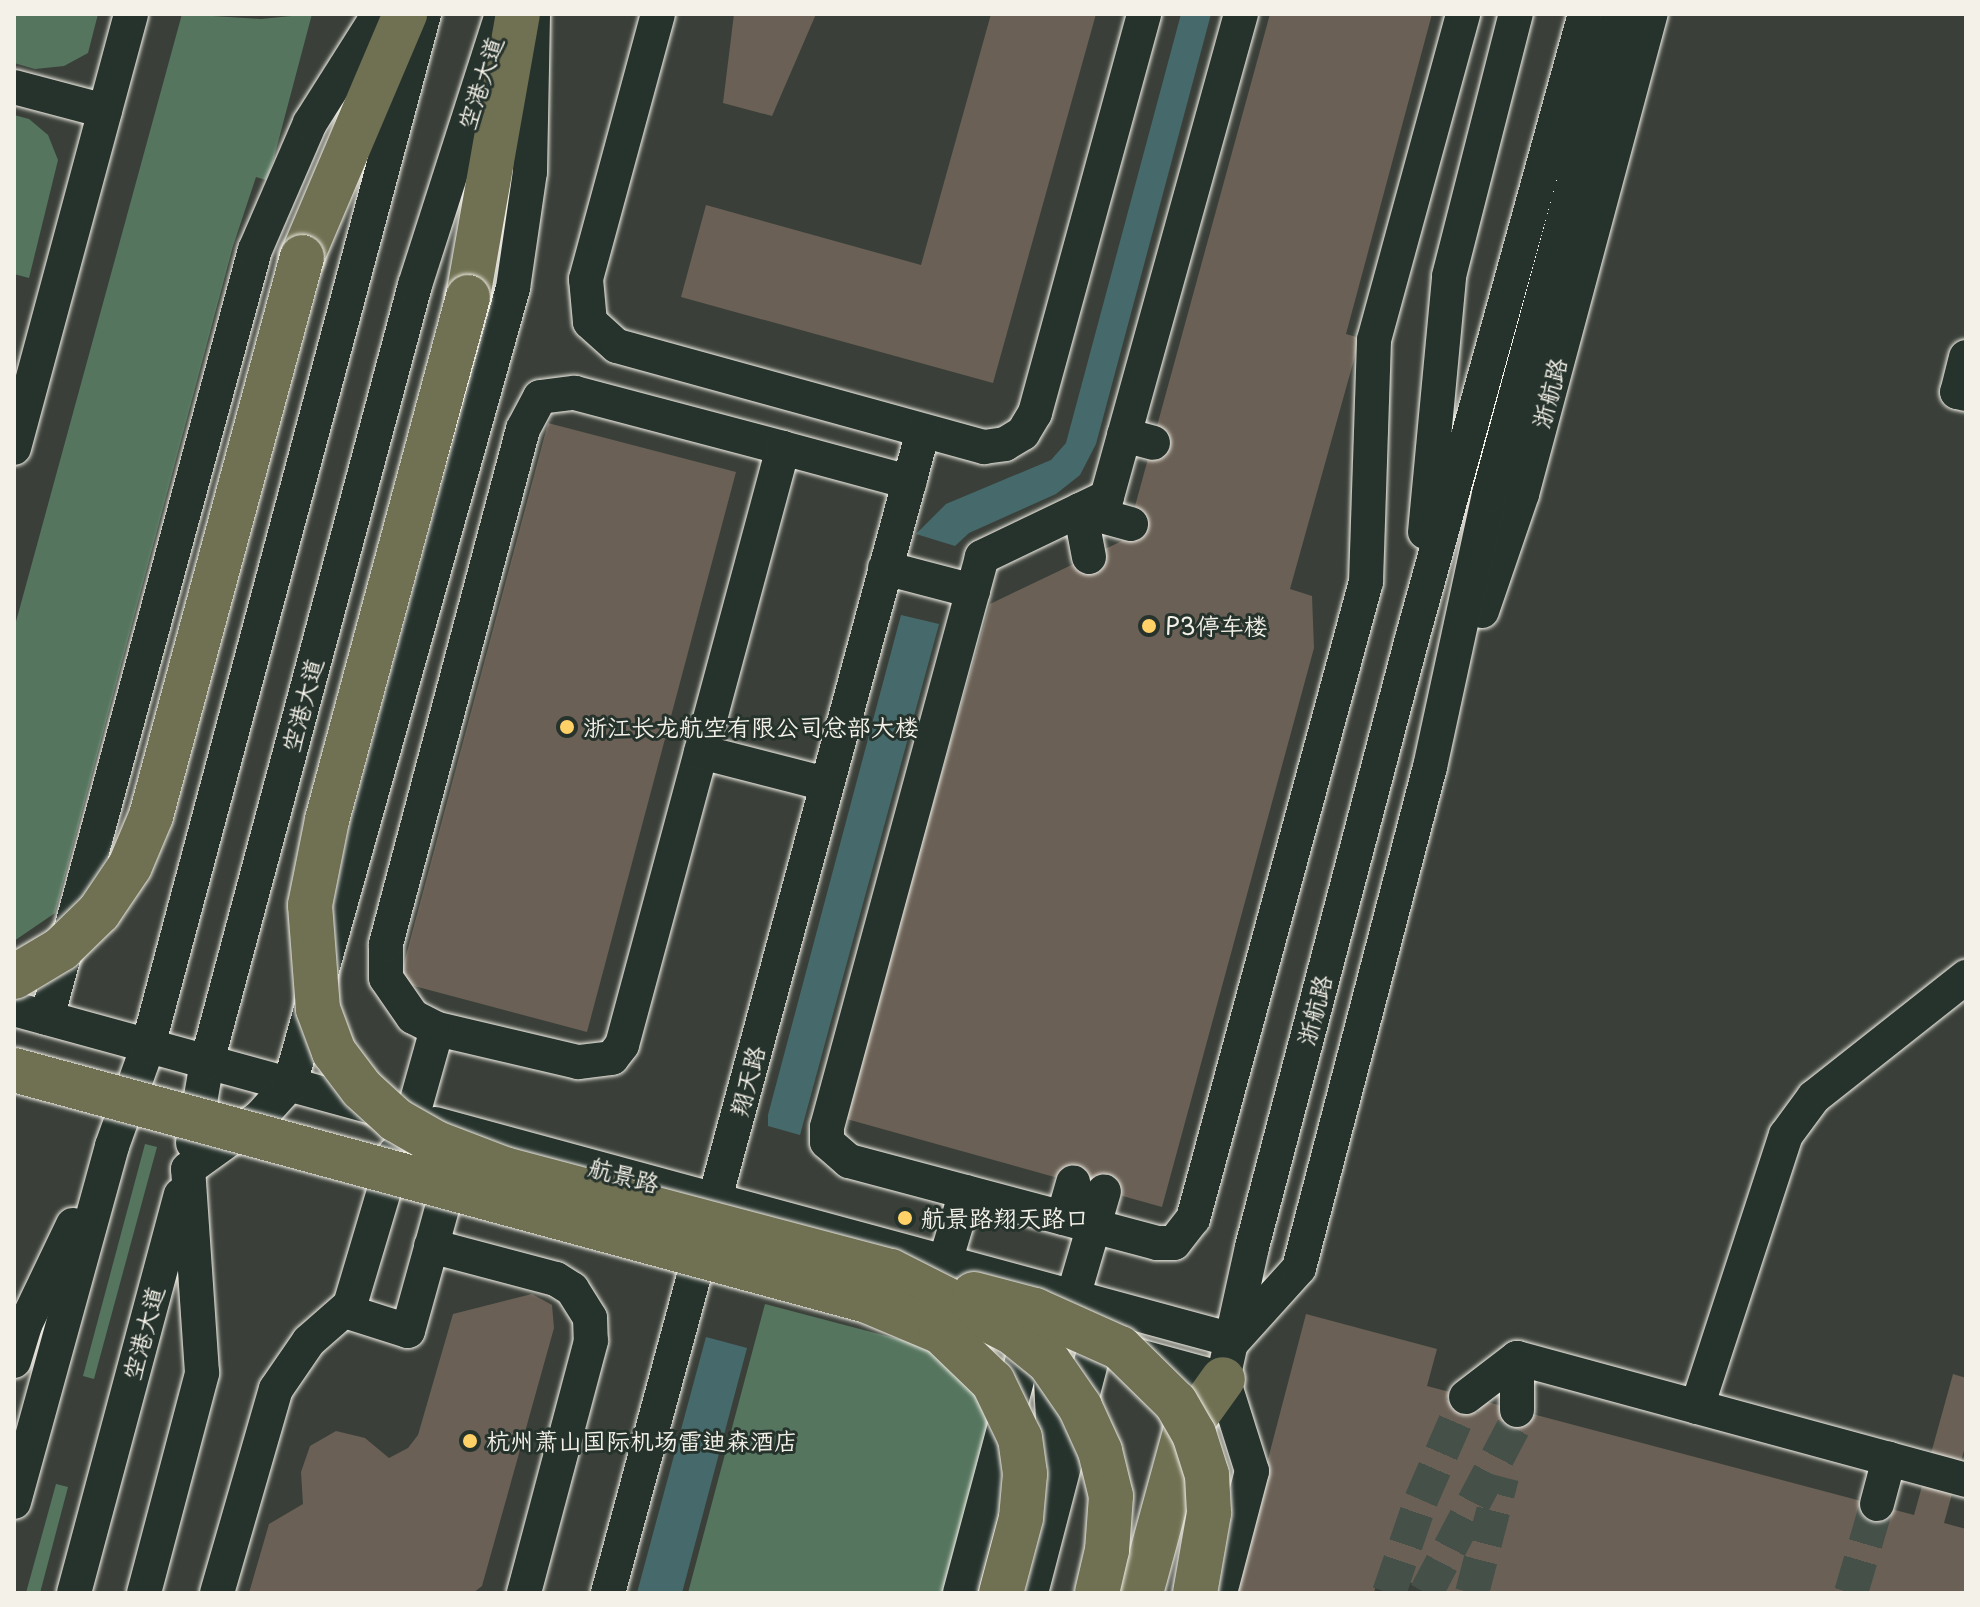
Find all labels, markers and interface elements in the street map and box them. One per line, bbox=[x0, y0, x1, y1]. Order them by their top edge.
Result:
street label: 空港大道 bbox=[451, 33, 509, 133]
street label: 浙航路 bbox=[1526, 354, 1572, 432]
place label: P3停车楼 bbox=[1165, 612, 1268, 640]
marker: P3停车楼 bbox=[1140, 617, 1158, 635]
street label: 空港大道 bbox=[276, 655, 328, 755]
place label: 浙江长龙航空有限公司总部大楼 bbox=[583, 713, 919, 741]
marker: 浙江长龙航空有限公司总部大楼 bbox=[558, 718, 576, 736]
street label: 浙航路 bbox=[1291, 971, 1337, 1049]
street label: 翔天路 bbox=[724, 1042, 770, 1120]
street label: 航景路 bbox=[585, 1152, 663, 1198]
place label: 航景路翔天路口 bbox=[921, 1204, 1089, 1232]
marker: 航景路翔天路口 bbox=[896, 1209, 914, 1227]
street label: 空港大道 bbox=[117, 1283, 169, 1383]
place label: 杭州萧山国际机场雷迪森酒店 bbox=[486, 1427, 798, 1455]
marker: 杭州萧山国际机场雷迪森酒店 bbox=[461, 1432, 479, 1450]

